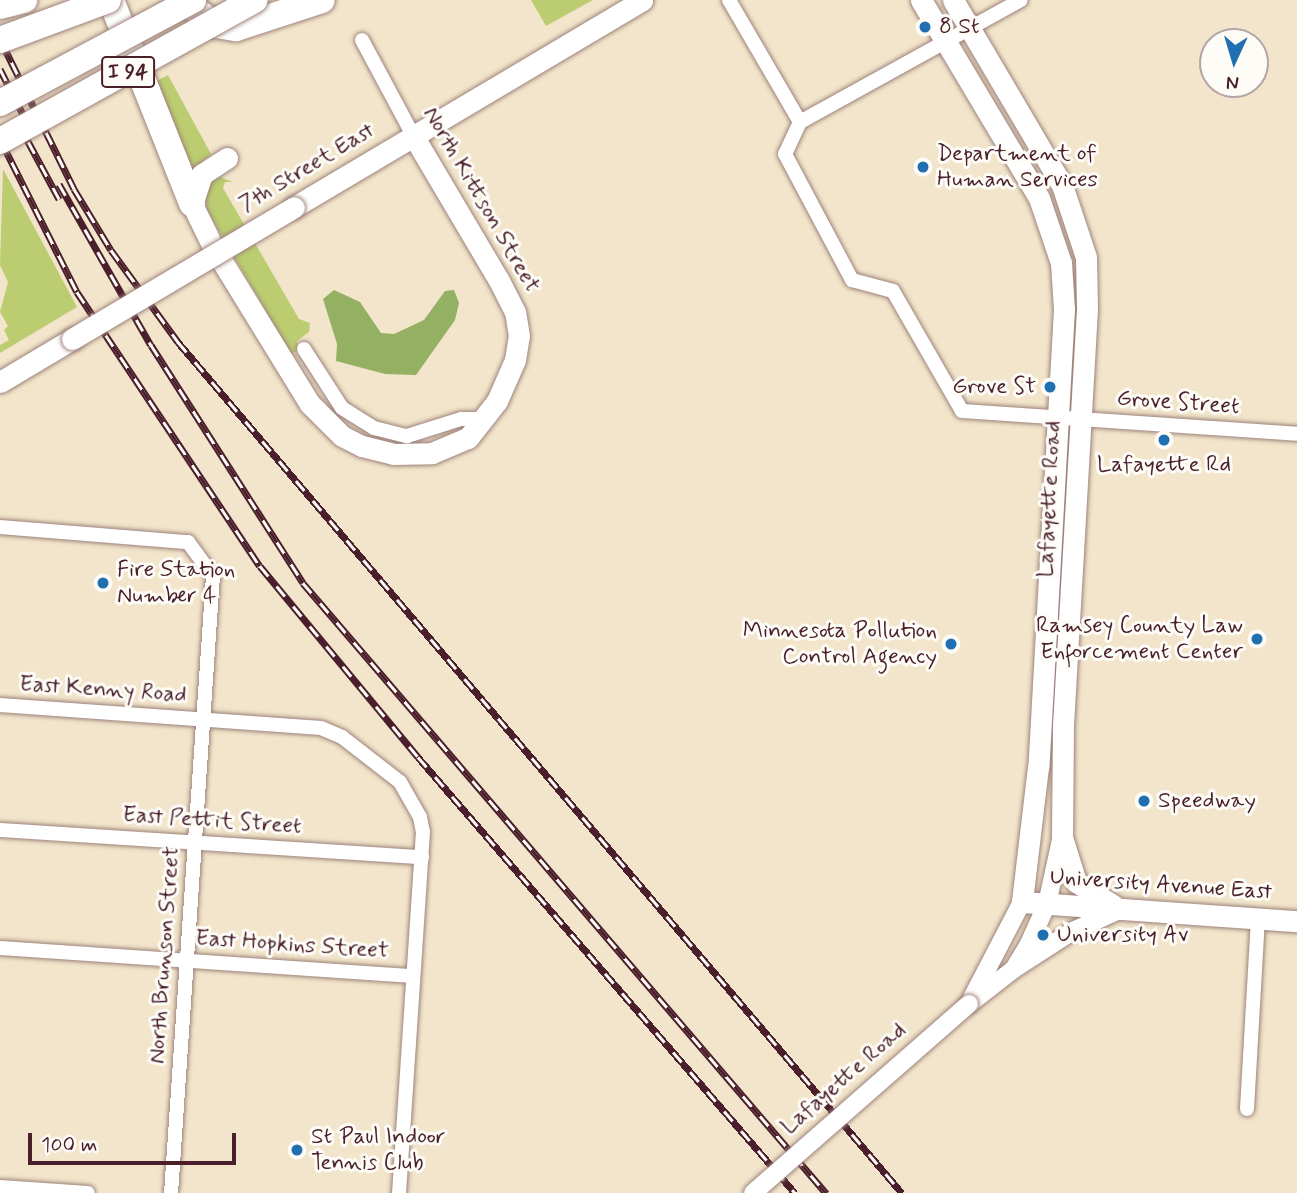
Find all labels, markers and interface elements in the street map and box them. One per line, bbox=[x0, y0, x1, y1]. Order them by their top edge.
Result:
place label: 8 St bbox=[939, 13, 980, 41]
marker: 8 St bbox=[917, 19, 933, 35]
north arrow bbox=[1199, 28, 1269, 98]
road number: I 94 bbox=[100, 55, 156, 90]
text: N bbox=[1225, 70, 1240, 95]
street label: North Kittson Street bbox=[417, 103, 545, 297]
street label: 7th Street East bbox=[235, 117, 379, 219]
place label: Department of Human Services bbox=[937, 140, 1099, 194]
marker: Department of Human Services bbox=[915, 159, 931, 175]
place label: Grove St bbox=[953, 373, 1036, 401]
marker: Grove St bbox=[1042, 379, 1058, 395]
street label: Grove Street bbox=[1114, 385, 1242, 421]
street label: Lafayette Road bbox=[1032, 421, 1068, 577]
marker: Lafayette Rd bbox=[1156, 432, 1172, 448]
place label: Lafayette Rd bbox=[1097, 451, 1231, 479]
place label: Fire Station Number 4 bbox=[117, 556, 228, 610]
marker: Fire Station Number 4 bbox=[95, 575, 111, 591]
place label: Ramsey County Law Enforcement Center bbox=[1036, 612, 1243, 666]
place label: Minnesota Pollution Control Agency bbox=[752, 617, 937, 671]
marker: Ramsey County Law Enforcement Center bbox=[1249, 631, 1265, 647]
marker: Minnesota Pollution Control Agency bbox=[943, 636, 959, 652]
street label: East Kenny Road bbox=[18, 670, 188, 710]
place label: Speedway bbox=[1158, 787, 1256, 815]
marker: Speedway bbox=[1136, 793, 1152, 809]
street label: East Pettit Street bbox=[120, 801, 304, 841]
street label: North Brunson Street bbox=[144, 846, 186, 1064]
street label: University Avenue East bbox=[1048, 863, 1274, 907]
place label: University Av bbox=[1057, 921, 1188, 949]
street label: East Hopkins Street bbox=[195, 925, 389, 965]
marker: University Av bbox=[1035, 927, 1051, 943]
street label: Lafayette Road bbox=[776, 1018, 912, 1140]
scale bar bbox=[32, 1120, 240, 1164]
place label: St Paul Indoor Tennis Club bbox=[311, 1123, 447, 1177]
text: 100 m bbox=[41, 1131, 97, 1159]
marker: St Paul Indoor Tennis Club bbox=[289, 1142, 305, 1158]

